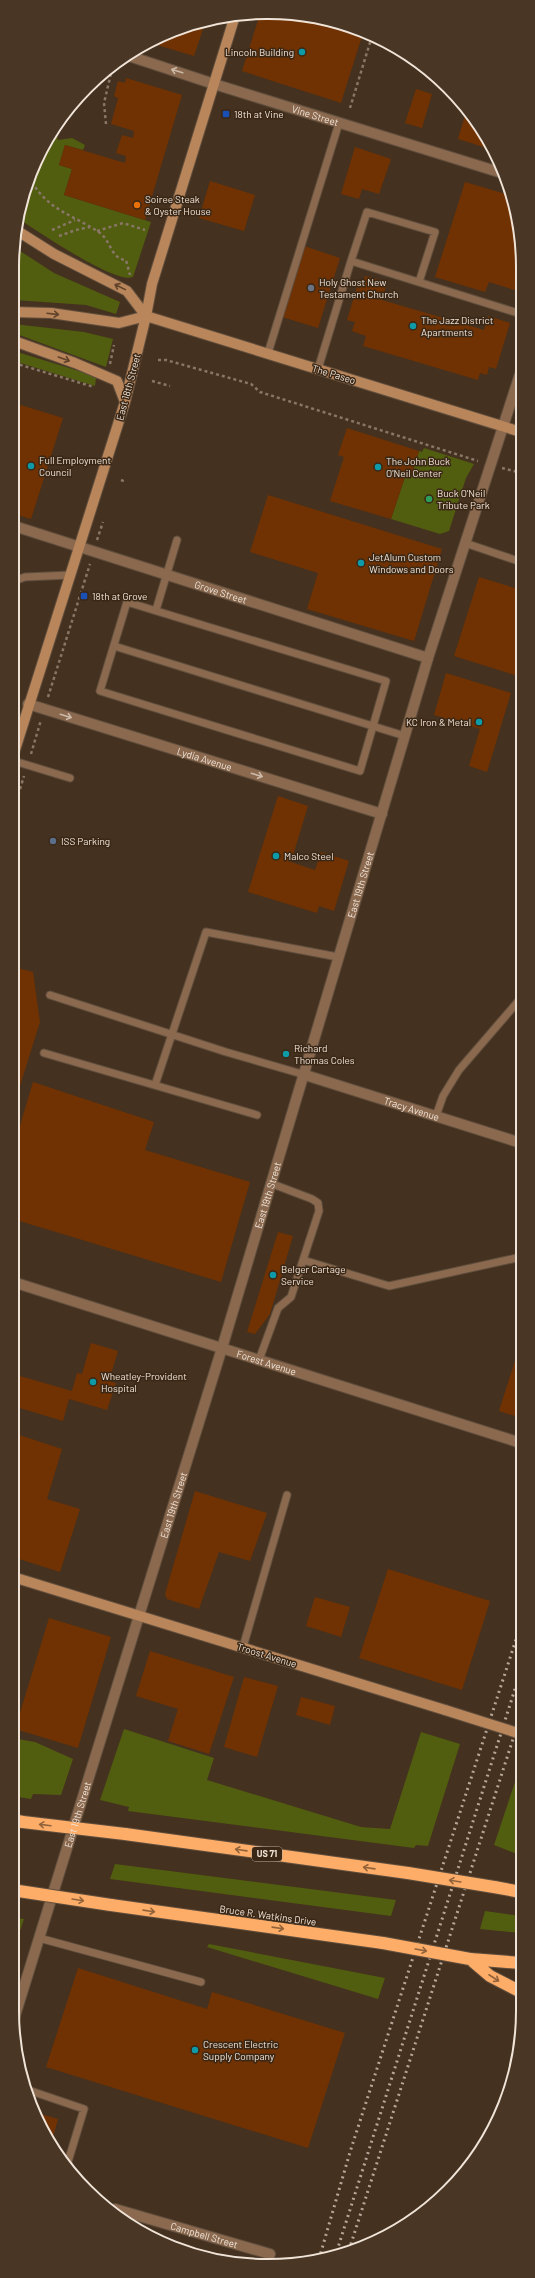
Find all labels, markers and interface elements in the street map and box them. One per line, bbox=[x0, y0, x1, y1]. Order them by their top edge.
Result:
place label: Lincoln Building bbox=[225, 46, 294, 58]
marker: Lincoln Building bbox=[297, 47, 307, 57]
one-way arrow bbox=[171, 67, 184, 74]
street label: Vine Street bbox=[290, 102, 341, 128]
place label: 18th at Vine bbox=[234, 108, 284, 120]
marker: 18th at Vine bbox=[221, 109, 231, 119]
place label: Soiree Steak & Oyster House bbox=[145, 193, 211, 217]
marker: Soiree Steak & Oyster House bbox=[132, 200, 142, 210]
place label: Holy Ghost New Testament Church bbox=[319, 276, 398, 300]
one-way arrow bbox=[115, 283, 127, 291]
marker: Holy Ghost New Testament Church bbox=[306, 283, 316, 293]
one-way arrow bbox=[46, 310, 59, 318]
place label: The Jazz District Apartments bbox=[421, 314, 494, 338]
marker: The Jazz District Apartments bbox=[408, 321, 418, 331]
street label: East 18th Street bbox=[113, 352, 143, 422]
one-way arrow bbox=[57, 356, 70, 363]
street label: The Paseo bbox=[311, 362, 357, 386]
place label: Full Employment Council bbox=[39, 454, 111, 478]
place label: The John Buck O'Neil Center bbox=[386, 455, 450, 479]
marker: Full Employment Council bbox=[26, 461, 36, 471]
marker: The John Buck O'Neil Center bbox=[373, 462, 383, 472]
place label: Buck O'Neil Tribute Park bbox=[437, 487, 490, 511]
marker: Buck O'Neil Tribute Park bbox=[424, 494, 434, 504]
place label: JetAlum Custom Windows and Doors bbox=[369, 551, 454, 575]
marker: JetAlum Custom Windows and Doors bbox=[356, 558, 366, 568]
street label: Grove Street bbox=[193, 578, 249, 606]
place label: 18th at Grove bbox=[92, 590, 147, 602]
marker: 18th at Grove bbox=[79, 591, 89, 601]
one-way arrow bbox=[59, 713, 72, 720]
place label: KC Iron & Metal bbox=[406, 716, 471, 728]
marker: KC Iron & Metal bbox=[474, 717, 484, 727]
street label: Lydia Avenue bbox=[176, 745, 234, 773]
one-way arrow bbox=[250, 772, 263, 779]
place label: ISS Parking bbox=[61, 835, 110, 847]
marker: ISS Parking bbox=[48, 836, 58, 846]
place label: Malco Steel bbox=[284, 850, 333, 862]
street label: East 19th Street bbox=[345, 850, 376, 919]
marker: Malco Steel bbox=[271, 851, 281, 861]
place label: Richard Thomas Coles bbox=[294, 1042, 355, 1066]
marker: Richard Thomas Coles bbox=[281, 1049, 291, 1059]
street label: Tracy Avenue bbox=[382, 1094, 441, 1123]
street label: East 19th Street bbox=[252, 1160, 283, 1230]
place label: Belger Cartage Service bbox=[281, 1263, 346, 1287]
marker: Belger Cartage Service bbox=[268, 1270, 278, 1280]
street label: Forest Avenue bbox=[235, 1347, 298, 1377]
place label: Wheatley-Provident Hospital bbox=[101, 1370, 187, 1394]
marker: Wheatley-Provident Hospital bbox=[88, 1377, 98, 1387]
street label: East 19th Street bbox=[157, 1470, 189, 1540]
street label: Troost Avenue bbox=[236, 1640, 298, 1670]
street label: East 19th Street bbox=[61, 1780, 93, 1849]
one-way arrow bbox=[39, 1821, 52, 1828]
one-way arrow bbox=[235, 1846, 248, 1854]
road number: US 71 bbox=[252, 1847, 282, 1861]
one-way arrow bbox=[363, 1864, 376, 1872]
one-way arrow bbox=[449, 1877, 462, 1885]
one-way arrow bbox=[71, 1896, 84, 1904]
street label: Bruce R. Watkins Drive bbox=[219, 1902, 317, 1928]
one-way arrow bbox=[142, 1907, 155, 1914]
one-way arrow bbox=[271, 1924, 284, 1932]
one-way arrow bbox=[414, 1946, 427, 1954]
one-way arrow bbox=[488, 1974, 499, 1982]
place label: Crescent Electric Supply Company bbox=[203, 2038, 278, 2062]
marker: Crescent Electric Supply Company bbox=[190, 2045, 200, 2055]
street label: Campbell Street bbox=[169, 2219, 240, 2250]

